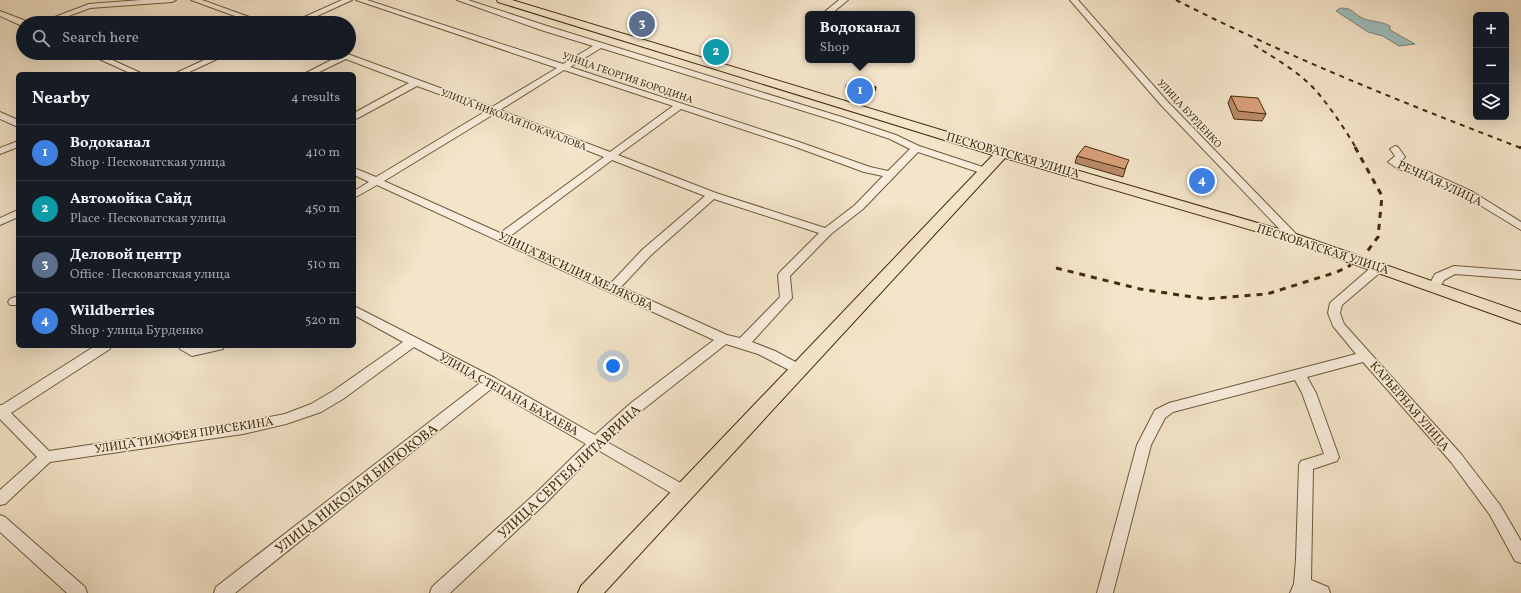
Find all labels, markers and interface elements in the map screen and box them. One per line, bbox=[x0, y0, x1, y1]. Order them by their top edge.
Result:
pin: 3 bbox=[629, 9, 655, 39]
popup bbox=[805, 11, 915, 63]
map controls bbox=[1473, 12, 1509, 120]
button: + bbox=[1473, 12, 1509, 48]
search box bbox=[16, 16, 356, 60]
text: Водоканал bbox=[820, 18, 900, 39]
icon: search bbox=[30, 27, 52, 49]
text: Search here bbox=[62, 28, 139, 49]
pin: 2 bbox=[703, 37, 729, 67]
text: Shop bbox=[820, 39, 849, 57]
button: − bbox=[1473, 48, 1509, 84]
street label: УЛИЦА ГЕОРГИЯ БОРОДИНА bbox=[560, 49, 695, 107]
pin: 1 bbox=[847, 76, 873, 106]
street label: УЛИЦА БУРДЕНКО bbox=[1154, 76, 1225, 151]
button: layers bbox=[1473, 84, 1509, 120]
street label: УЛИЦА НИКОЛАЯ ПОКАЧАЛОВА bbox=[439, 86, 589, 154]
text: Nearby bbox=[32, 87, 90, 110]
text: 4 results bbox=[291, 89, 340, 107]
street label: ПЕСКОВАТСКАЯ УЛИЦА bbox=[944, 129, 1082, 183]
text: Водоканал bbox=[70, 133, 150, 154]
text: 1 bbox=[42, 144, 48, 162]
text: 410 m bbox=[305, 144, 340, 162]
text: Shop · Песковатская улица bbox=[70, 154, 226, 172]
street label: РЕЧНАЯ УЛИЦА bbox=[1395, 157, 1485, 211]
pin: 4 bbox=[1189, 166, 1215, 196]
text: Автомойка Сайд bbox=[70, 189, 192, 210]
text: 2 bbox=[42, 200, 48, 218]
text: 450 m bbox=[305, 200, 340, 218]
text: Place · Песковатская улица bbox=[70, 210, 226, 228]
street label: ПЕСКОВАТСКАЯ УЛИЦА bbox=[1254, 221, 1391, 279]
street label: УЛИЦА ВАСИЛИЯ МЕЛЯКОВА bbox=[495, 229, 656, 315]
text: Деловой центр bbox=[70, 245, 181, 266]
text: 3 bbox=[42, 256, 48, 274]
text: 510 m bbox=[307, 256, 340, 274]
text: Office · Песковатская улица bbox=[70, 266, 230, 284]
text: Wildberries bbox=[70, 301, 155, 322]
text: 4 bbox=[41, 312, 49, 330]
text: 520 m bbox=[305, 312, 340, 330]
text: Shop · улица Бурденко bbox=[70, 322, 203, 340]
street label: УЛИЦА СТЕПАНА БАХАЕВА bbox=[436, 350, 582, 440]
your location bbox=[603, 356, 623, 376]
street label: КАРЬЕРНАЯ УЛИЦА bbox=[1366, 358, 1453, 455]
street label: УЛИЦА СЕРГЕЯ ЛИТАВРИНА bbox=[494, 401, 646, 544]
street label: УЛИЦА ТИМОФЕЯ ПРИСЕКИНА bbox=[94, 414, 275, 458]
street label: УЛИЦА НИКОЛАЯ БИРЮКОВА bbox=[272, 420, 442, 559]

